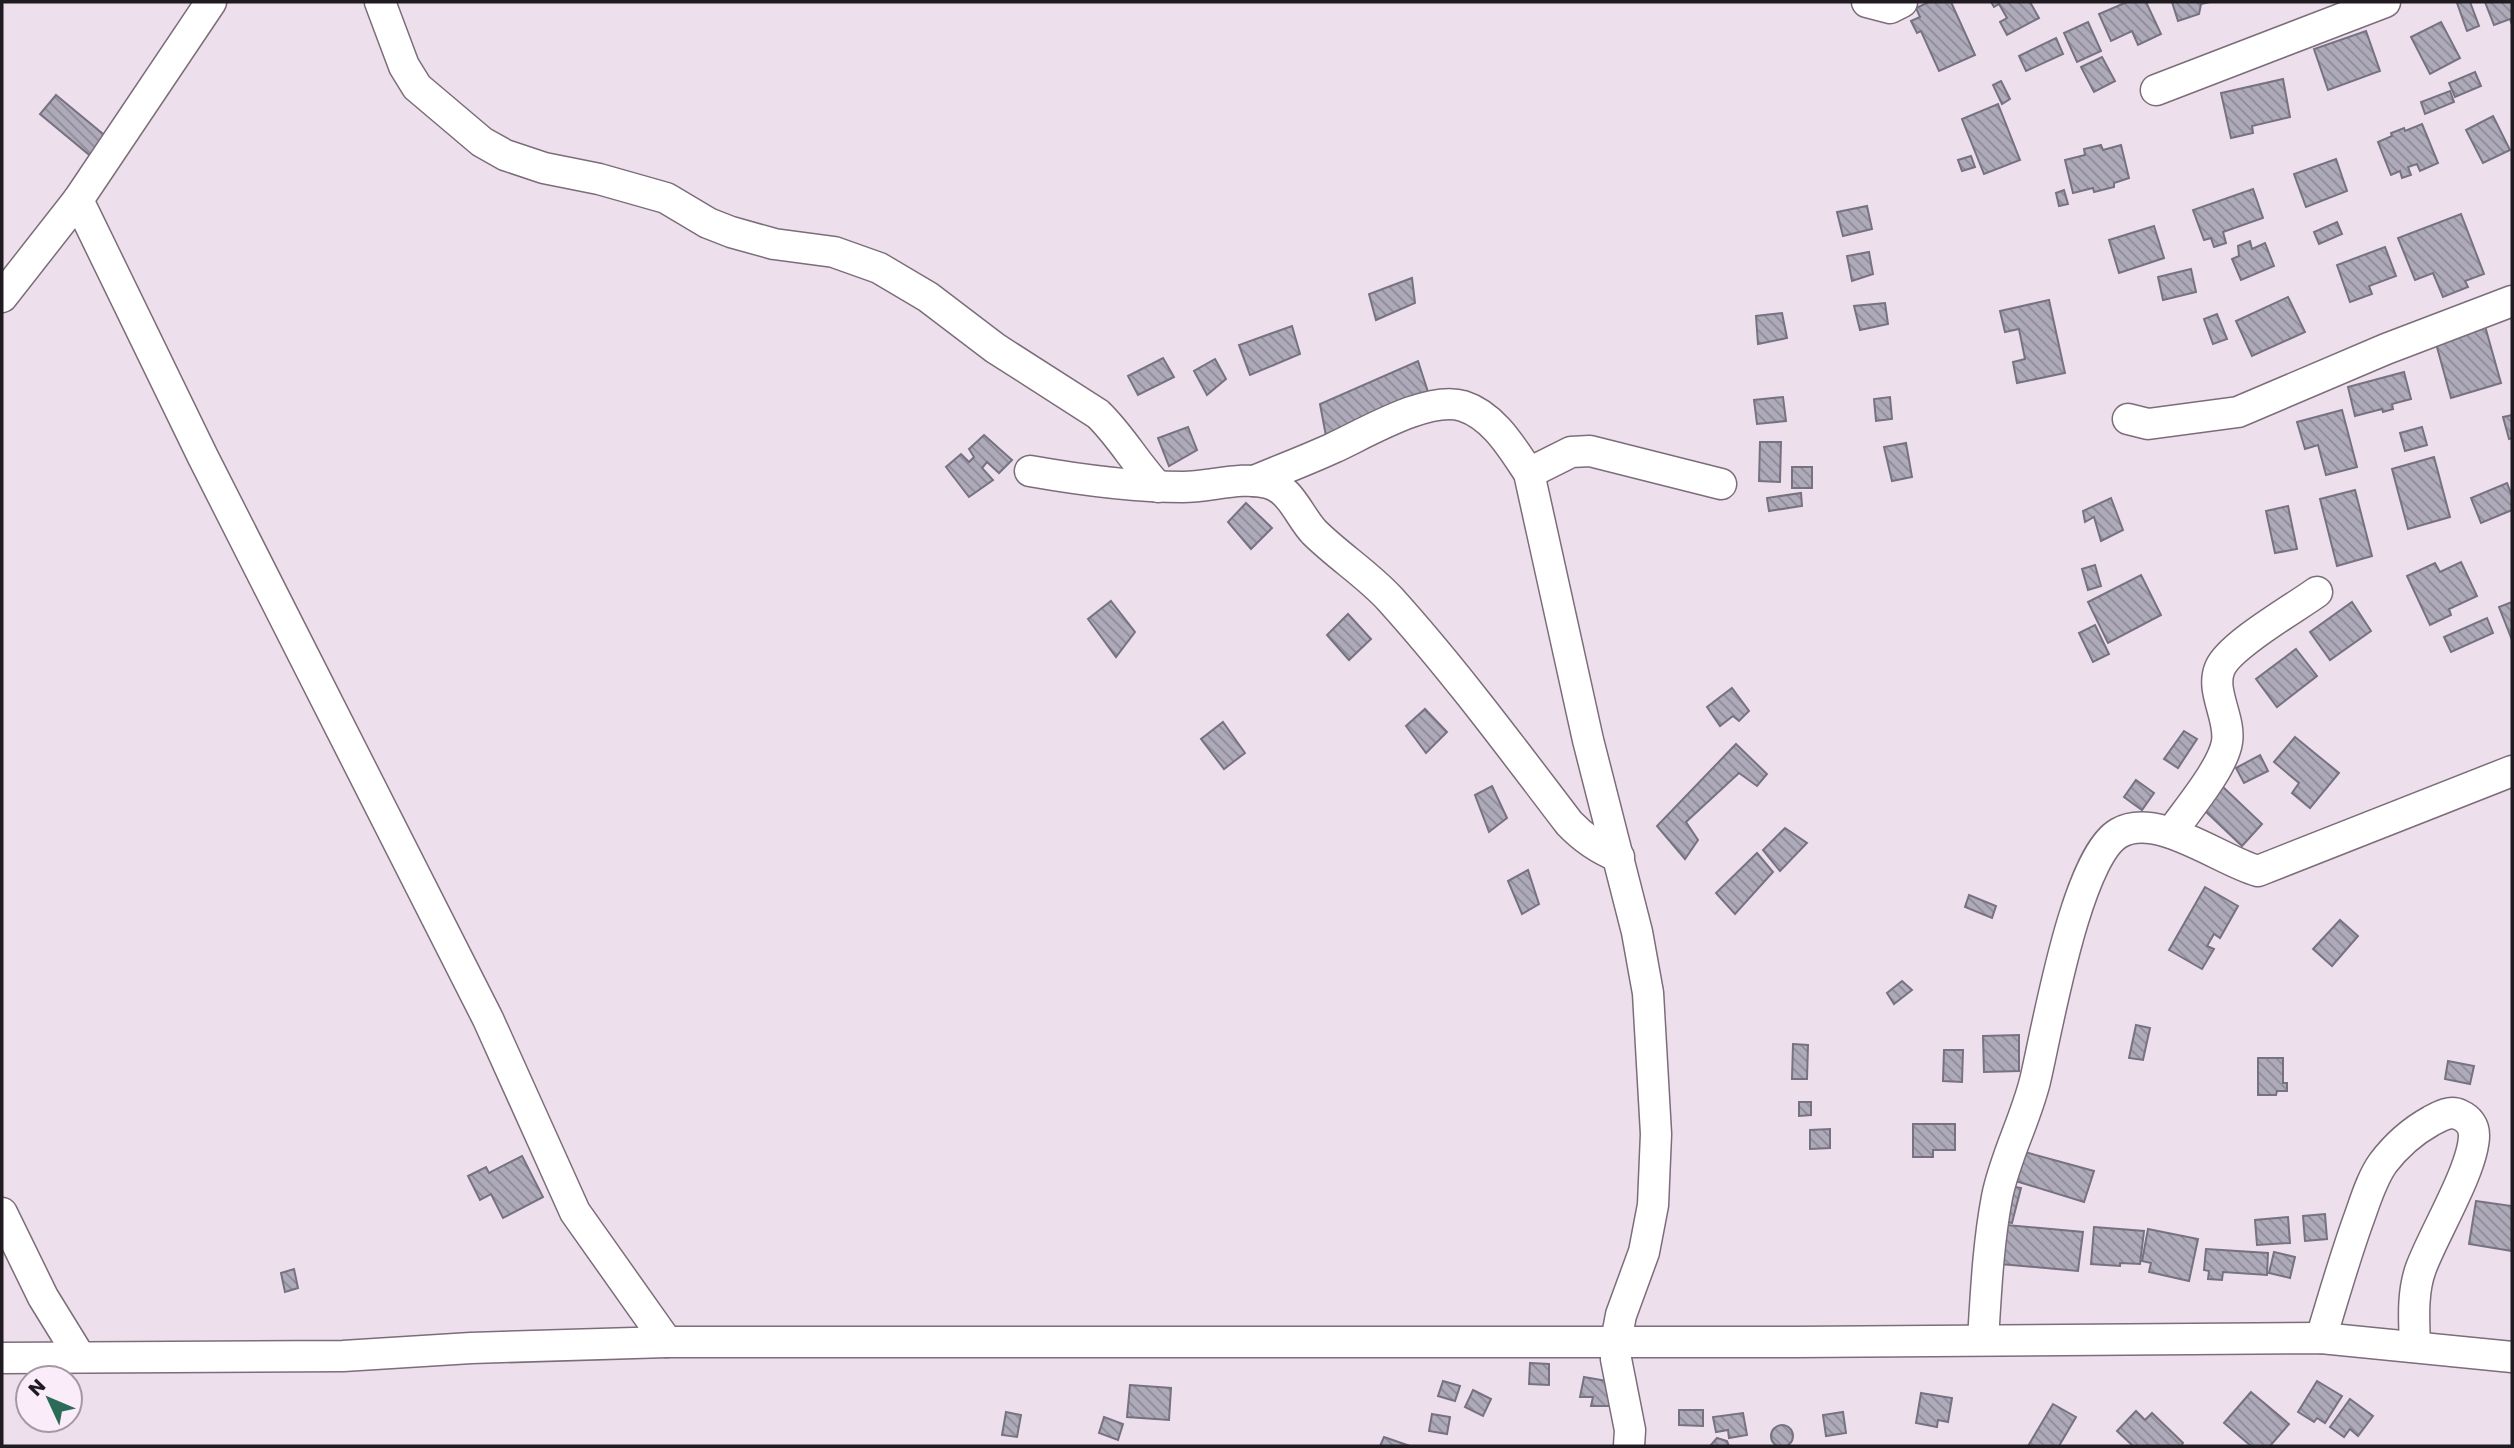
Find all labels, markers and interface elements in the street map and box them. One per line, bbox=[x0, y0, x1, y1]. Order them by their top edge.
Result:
north arrow bbox=[14, 1364, 84, 1434]
text: N bbox=[22, 1373, 52, 1402]

